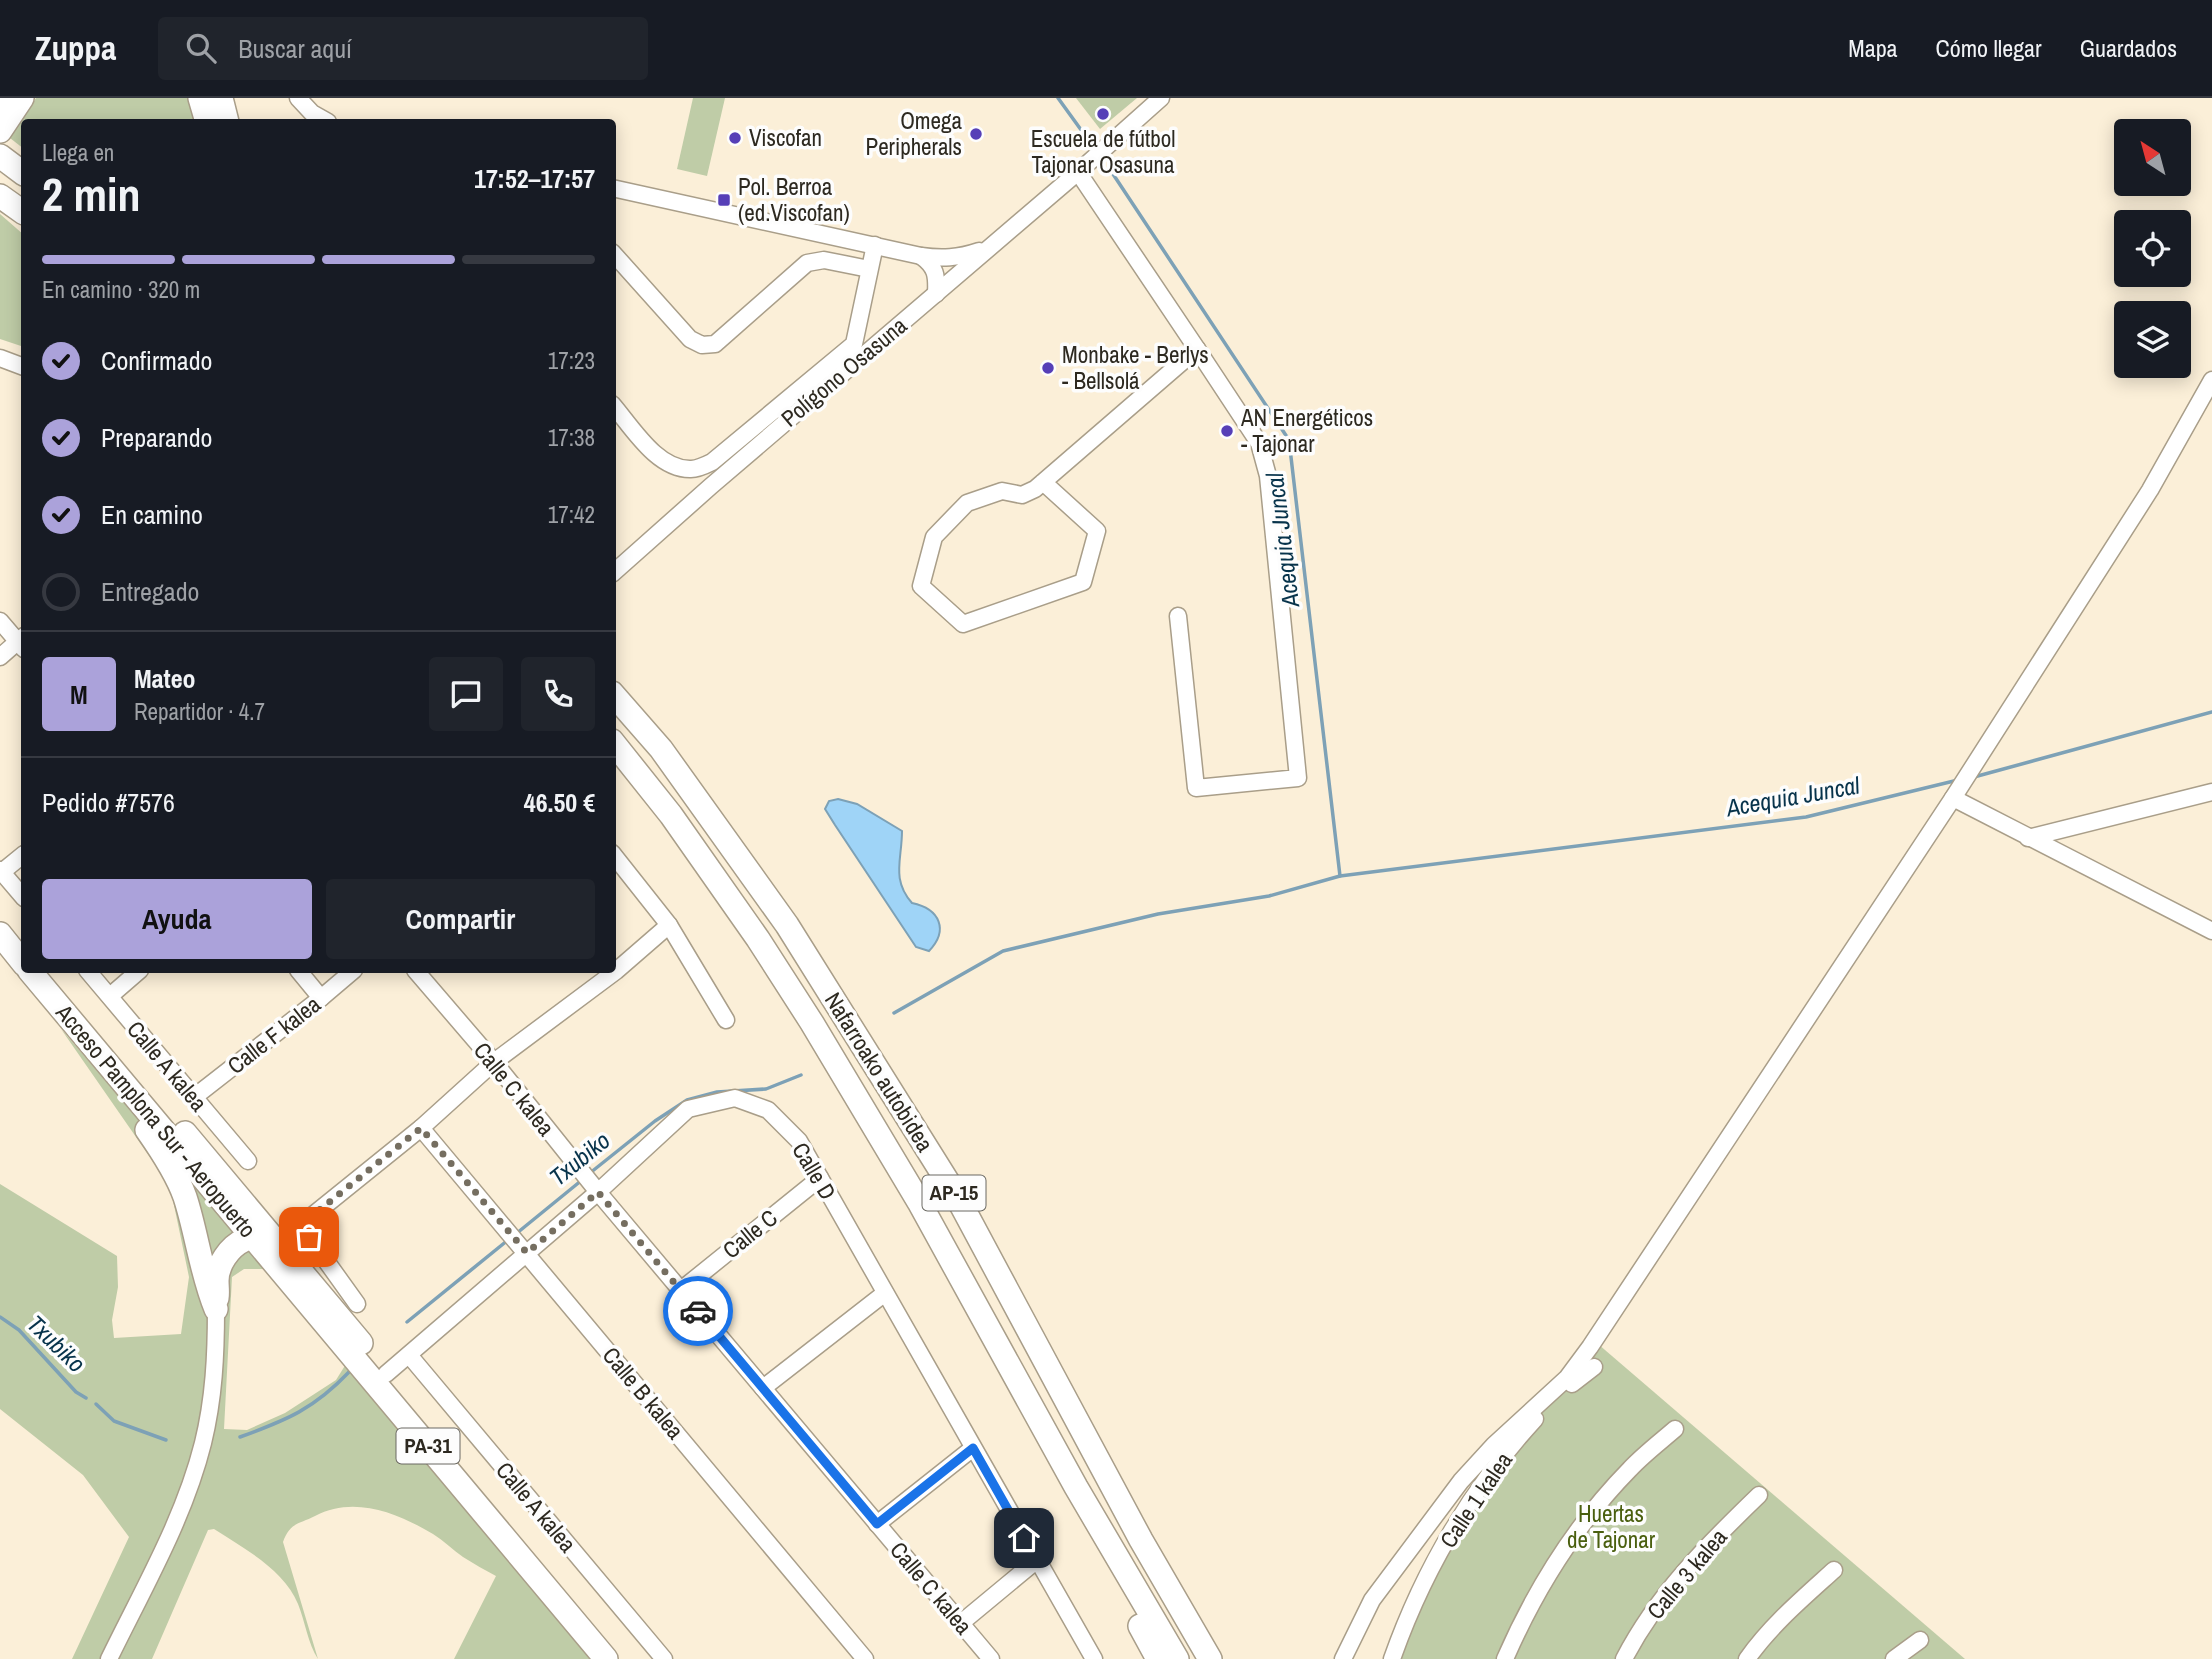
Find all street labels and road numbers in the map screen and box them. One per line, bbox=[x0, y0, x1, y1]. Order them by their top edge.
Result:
street label: Polígono Osasuna bbox=[774, 310, 913, 433]
street label: Nafarroako autobidea bbox=[818, 986, 941, 1158]
street label: Calle F kalea bbox=[221, 988, 327, 1081]
street label: Acceso Pamplona Sur - Aeropuerto bbox=[49, 997, 263, 1244]
street label: Calle A kalea bbox=[120, 1014, 215, 1118]
street label: Calle C kalea bbox=[467, 1035, 562, 1142]
street label: Calle D bbox=[785, 1136, 844, 1205]
road number: AP-15 bbox=[922, 1176, 986, 1210]
street label: Calle C bbox=[716, 1202, 783, 1265]
street label: Calle B kalea bbox=[596, 1340, 691, 1446]
road number: PA-31 bbox=[396, 1428, 460, 1464]
street label: Calle 1 kalea bbox=[1432, 1445, 1519, 1554]
street label: Calle A kalea bbox=[489, 1455, 584, 1559]
street label: Calle 3 kalea bbox=[1640, 1522, 1734, 1625]
street label: Calle C kalea bbox=[883, 1535, 980, 1641]

